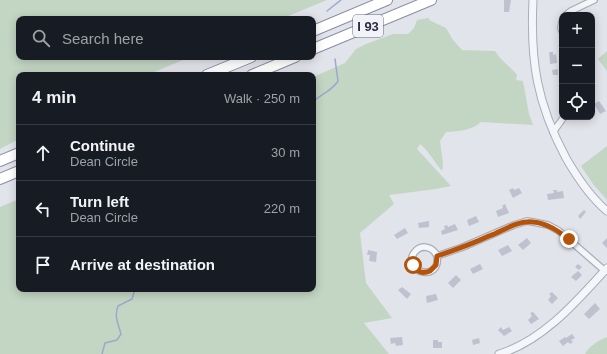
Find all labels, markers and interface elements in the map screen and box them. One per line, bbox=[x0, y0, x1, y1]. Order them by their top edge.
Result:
map controls bbox=[559, 12, 595, 120]
button: + bbox=[559, 12, 595, 48]
road number: I 93 bbox=[353, 15, 383, 37]
search box bbox=[16, 16, 316, 60]
icon: search bbox=[30, 27, 52, 49]
text: Search here bbox=[62, 30, 144, 47]
button: − bbox=[559, 48, 595, 84]
button: locate bbox=[559, 84, 595, 120]
text: 4 min bbox=[32, 88, 76, 107]
text: Walk · 250 m bbox=[224, 91, 300, 106]
text: Continue bbox=[70, 137, 135, 154]
icon: ahead bbox=[32, 142, 54, 164]
text: 30 m bbox=[271, 145, 300, 160]
text: Dean Circle bbox=[70, 154, 138, 169]
text: Turn left bbox=[70, 193, 129, 210]
icon: left bbox=[32, 198, 54, 220]
text: 220 m bbox=[264, 201, 300, 216]
text: Dean Circle bbox=[70, 210, 138, 225]
route end bbox=[560, 230, 578, 248]
icon: arrive bbox=[32, 254, 54, 276]
text: Arrive at destination bbox=[70, 256, 215, 273]
route start bbox=[404, 256, 422, 274]

